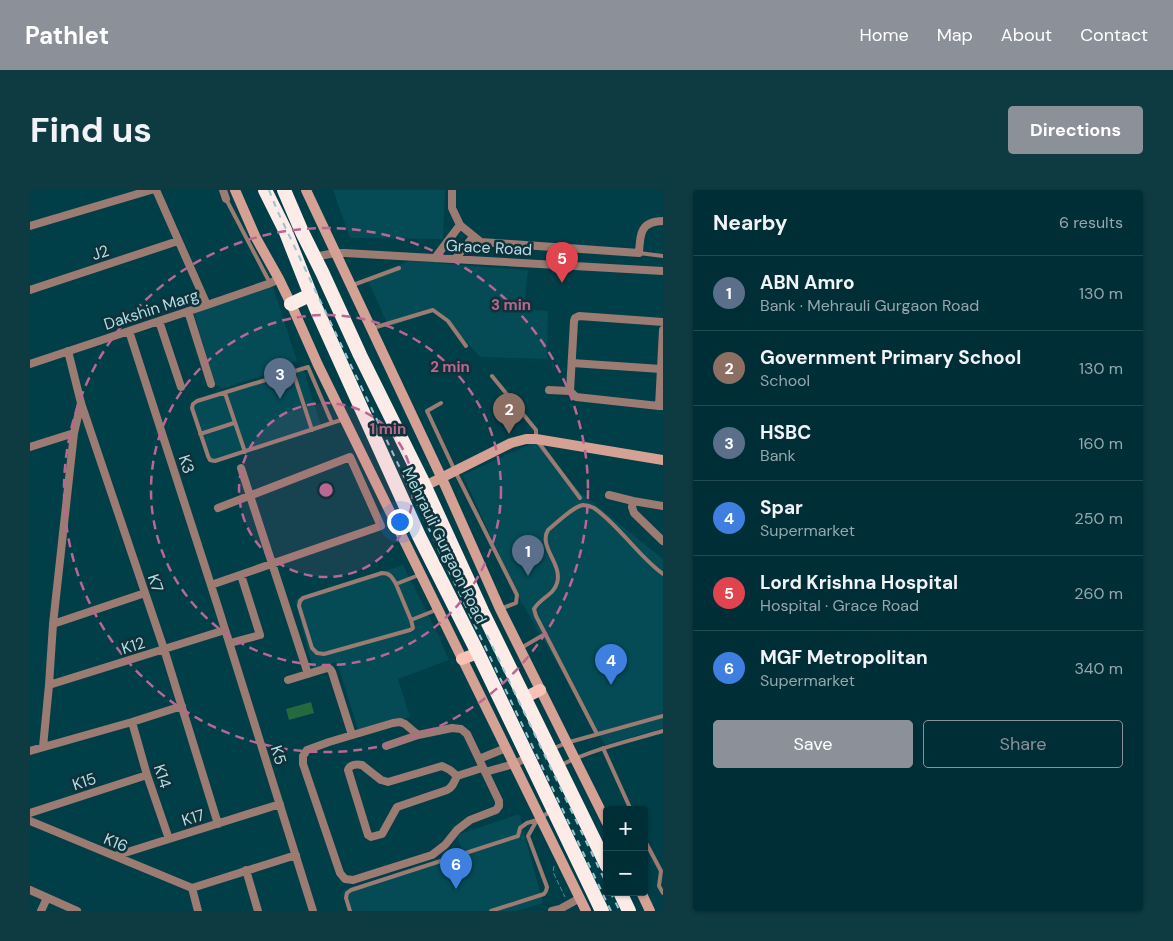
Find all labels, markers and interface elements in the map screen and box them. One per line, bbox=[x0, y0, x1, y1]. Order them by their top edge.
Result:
text: Pathlet bbox=[25, 20, 109, 51]
text: Home bbox=[859, 23, 909, 47]
text: Map bbox=[937, 23, 973, 47]
text: About bbox=[1001, 23, 1052, 47]
text: Contact bbox=[1080, 23, 1148, 47]
button: Directions bbox=[1008, 106, 1143, 154]
text: Find us bbox=[30, 107, 152, 153]
text: Nearby bbox=[713, 209, 787, 237]
text: 6 results bbox=[1059, 212, 1123, 233]
street label: Grace Road bbox=[445, 235, 533, 260]
street label: J2 bbox=[89, 240, 112, 265]
pin: 5 bbox=[546, 242, 578, 283]
text: ABN Amro bbox=[760, 270, 854, 295]
text: 1 bbox=[726, 283, 732, 304]
text: 130 m bbox=[1079, 283, 1123, 304]
street label: Dakshin Marg bbox=[101, 284, 201, 335]
text: 3 min bbox=[491, 295, 531, 315]
text: Bank · Mehrauli Gurgaon Road bbox=[760, 295, 979, 316]
text: Government Primary School bbox=[760, 345, 1021, 370]
text: 2 min bbox=[430, 357, 470, 377]
pin: 3 bbox=[264, 358, 296, 399]
text: 2 bbox=[724, 358, 734, 379]
text: 130 m bbox=[1079, 358, 1123, 379]
text: School bbox=[760, 370, 810, 391]
pin: 2 bbox=[493, 393, 525, 434]
text: 1 min bbox=[370, 419, 406, 439]
text: HSBC bbox=[760, 420, 811, 445]
text: 3 bbox=[724, 433, 734, 454]
text: 160 m bbox=[1079, 433, 1123, 454]
text: Bank bbox=[760, 445, 796, 466]
street label: K3 bbox=[174, 452, 199, 476]
street label: Mehrauli Gurgaon Road bbox=[397, 463, 492, 627]
centre of rings bbox=[317, 481, 335, 499]
text: Spar bbox=[760, 495, 803, 520]
text: 4 bbox=[724, 508, 734, 529]
text: 250 m bbox=[1075, 508, 1123, 529]
your location bbox=[387, 509, 413, 535]
text: Supermarket bbox=[760, 520, 855, 541]
pin: 1 bbox=[512, 535, 544, 576]
text: Lord Krishna Hospital bbox=[760, 570, 958, 595]
street label: K7 bbox=[143, 571, 168, 595]
text: 5 bbox=[724, 583, 734, 604]
text: 260 m bbox=[1074, 583, 1123, 604]
text: Hospital · Grace Road bbox=[760, 595, 919, 616]
street label: K12 bbox=[119, 632, 147, 659]
pin: 4 bbox=[595, 644, 627, 685]
text: MGF Metropolitan bbox=[760, 645, 928, 670]
text: 6 bbox=[724, 658, 734, 679]
text: 340 m bbox=[1074, 658, 1123, 679]
text: Supermarket bbox=[760, 670, 855, 691]
button: Save bbox=[713, 720, 913, 768]
button: Share bbox=[923, 720, 1123, 768]
street label: K5 bbox=[266, 743, 291, 767]
street label: K14 bbox=[149, 761, 176, 791]
street label: K15 bbox=[69, 768, 99, 795]
street label: K17 bbox=[179, 804, 207, 831]
map controls bbox=[603, 806, 648, 896]
button: + bbox=[603, 806, 648, 851]
street label: K16 bbox=[100, 828, 131, 857]
pin: 6 bbox=[440, 848, 472, 889]
button: − bbox=[603, 851, 648, 896]

